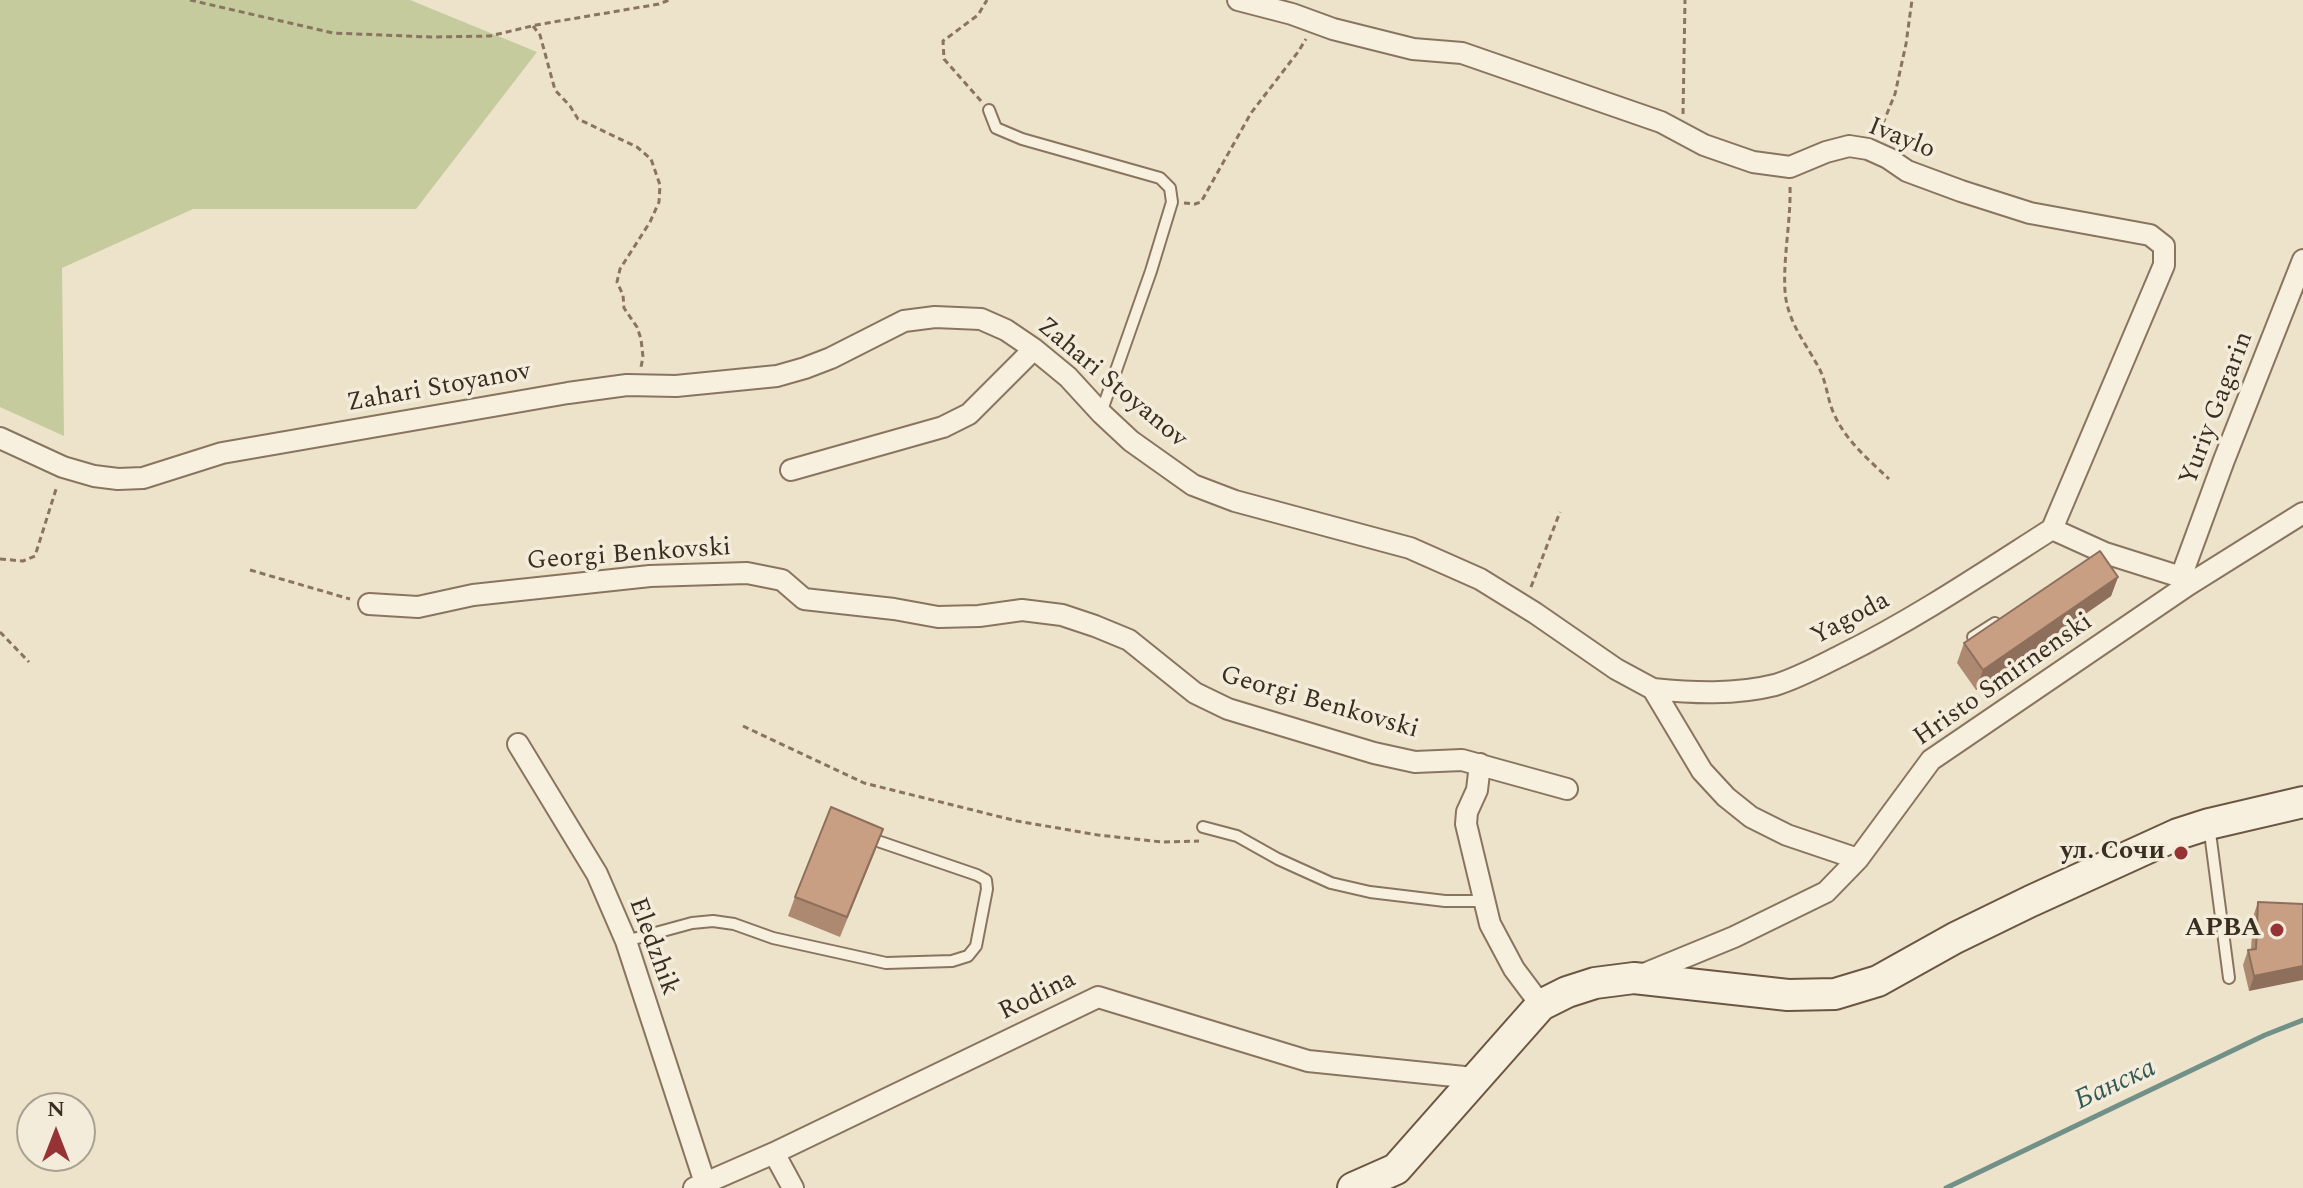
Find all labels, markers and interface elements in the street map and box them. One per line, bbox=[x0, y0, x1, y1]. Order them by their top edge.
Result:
street label: Ivaylo bbox=[1863, 113, 1939, 167]
street label: Zahari Stoyanov bbox=[1030, 312, 1192, 456]
street label: Yuriy Gagarin bbox=[2174, 328, 2262, 490]
street label: Zahari Stoyanov bbox=[345, 357, 533, 421]
street label: Georgi Benkovski bbox=[526, 533, 732, 579]
street label: Yagoda bbox=[1806, 586, 1896, 654]
street label: Hristo Smirnenski bbox=[1909, 608, 2099, 754]
street label: Georgi Benkovski bbox=[1216, 661, 1422, 747]
place label: ул. Сочи bbox=[2061, 837, 2165, 869]
marker: ул. Сочи bbox=[2172, 844, 2190, 862]
street label: Eledzhik bbox=[620, 894, 684, 1000]
place label: АРВА bbox=[2185, 914, 2261, 946]
marker: АРВА bbox=[2268, 921, 2286, 939]
street label: Rodina bbox=[994, 965, 1082, 1029]
water label: Банска bbox=[2070, 1053, 2162, 1119]
north arrow bbox=[16, 1092, 96, 1172]
text: N bbox=[47, 1093, 65, 1126]

